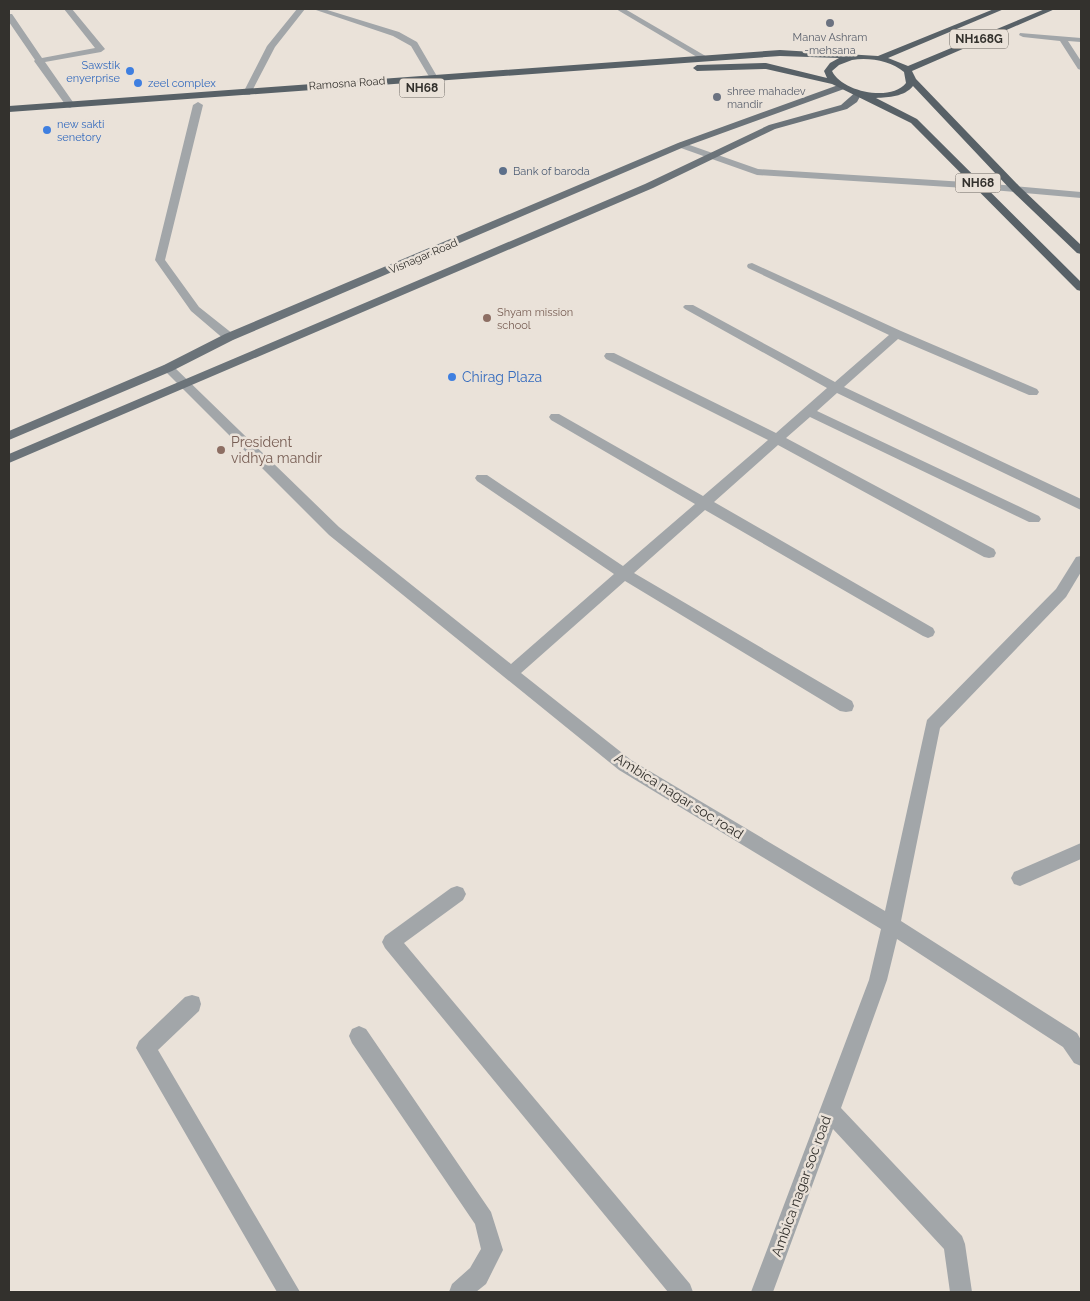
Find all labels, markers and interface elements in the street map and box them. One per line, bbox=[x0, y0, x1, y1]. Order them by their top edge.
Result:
marker: Manav Ashram -mehsana bbox=[824, 17, 836, 29]
road number: NH168G bbox=[950, 30, 1008, 48]
place label: Manav Ashram -mehsana bbox=[793, 31, 867, 57]
place label: Sawstik enyerprise bbox=[66, 59, 121, 85]
marker: Sawstik enyerprise bbox=[124, 65, 136, 77]
street label: Ramosna Road bbox=[308, 74, 386, 93]
marker: zeel complex bbox=[132, 77, 144, 89]
place label: zeel complex bbox=[148, 77, 216, 90]
road number: NH68 bbox=[400, 78, 444, 98]
place label: shree mahadev mandir bbox=[727, 85, 806, 111]
marker: shree mahadev mandir bbox=[711, 91, 723, 103]
place label: new sakti senetory bbox=[57, 118, 104, 144]
marker: new sakti senetory bbox=[41, 124, 53, 136]
marker: Bank of baroda bbox=[497, 165, 509, 177]
place label: Bank of baroda bbox=[513, 165, 590, 178]
road number: NH68 bbox=[956, 174, 1000, 192]
street label: Visnagar Road bbox=[387, 236, 460, 277]
place label: Shyam mission school bbox=[497, 306, 573, 332]
marker: Shyam mission school bbox=[481, 312, 493, 324]
place label: Chirag Plaza bbox=[462, 369, 542, 385]
marker: Chirag Plaza bbox=[446, 371, 458, 383]
place label: President vidhya mandir bbox=[231, 434, 322, 466]
marker: President vidhya mandir bbox=[215, 444, 227, 456]
street label: Ambica nagar soc road bbox=[612, 750, 746, 842]
street label: Ambica nagar soc road bbox=[768, 1113, 834, 1259]

